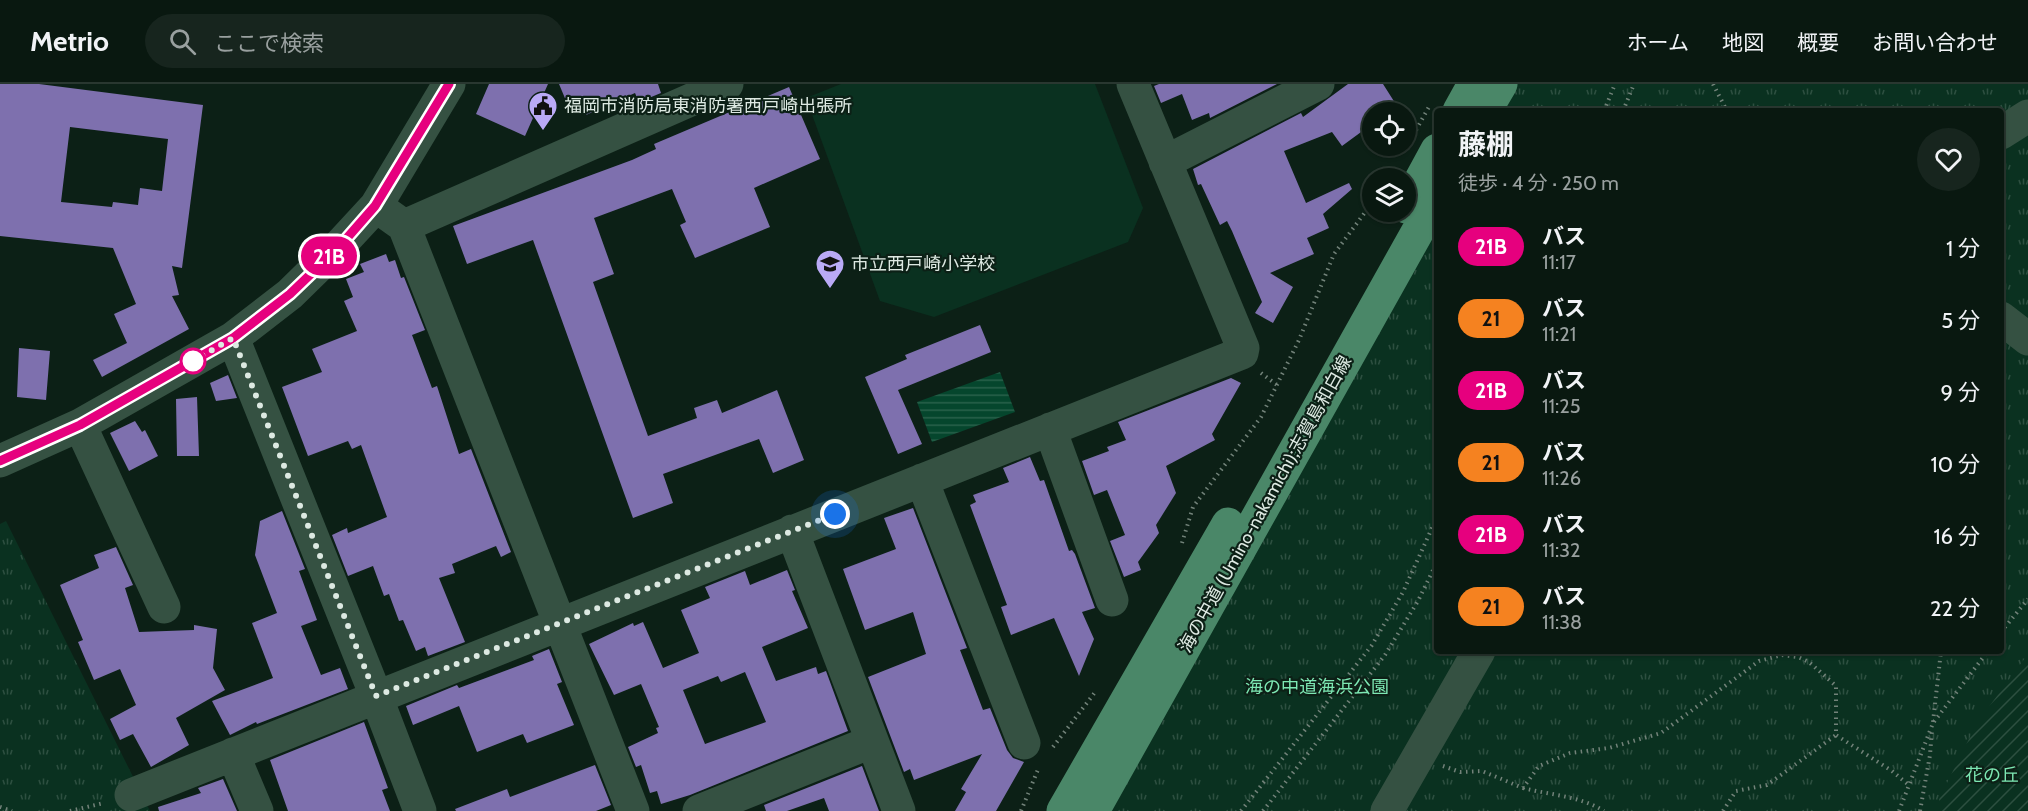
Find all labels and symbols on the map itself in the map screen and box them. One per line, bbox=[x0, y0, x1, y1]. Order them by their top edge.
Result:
public building icon: 福岡市消防局東消防署西戸崎出張所 bbox=[527, 90, 559, 132]
place label: 福岡市消防局東消防署西戸崎出張所 bbox=[564, 95, 852, 117]
line badge: 21B bbox=[294, 236, 364, 276]
school or university icon: 市立西戸崎小学校 bbox=[814, 248, 846, 290]
place label: 市立西戸崎小学校 bbox=[851, 253, 995, 275]
unlabelled marker bbox=[180, 348, 206, 374]
street label: 海の中道 (Umino-nakamichi);志賀島和白線 bbox=[1174, 352, 1356, 656]
your location bbox=[820, 499, 850, 529]
park label: 海の中道海浜公園 bbox=[1245, 676, 1389, 698]
park label: 花の丘 bbox=[1965, 764, 2019, 786]

